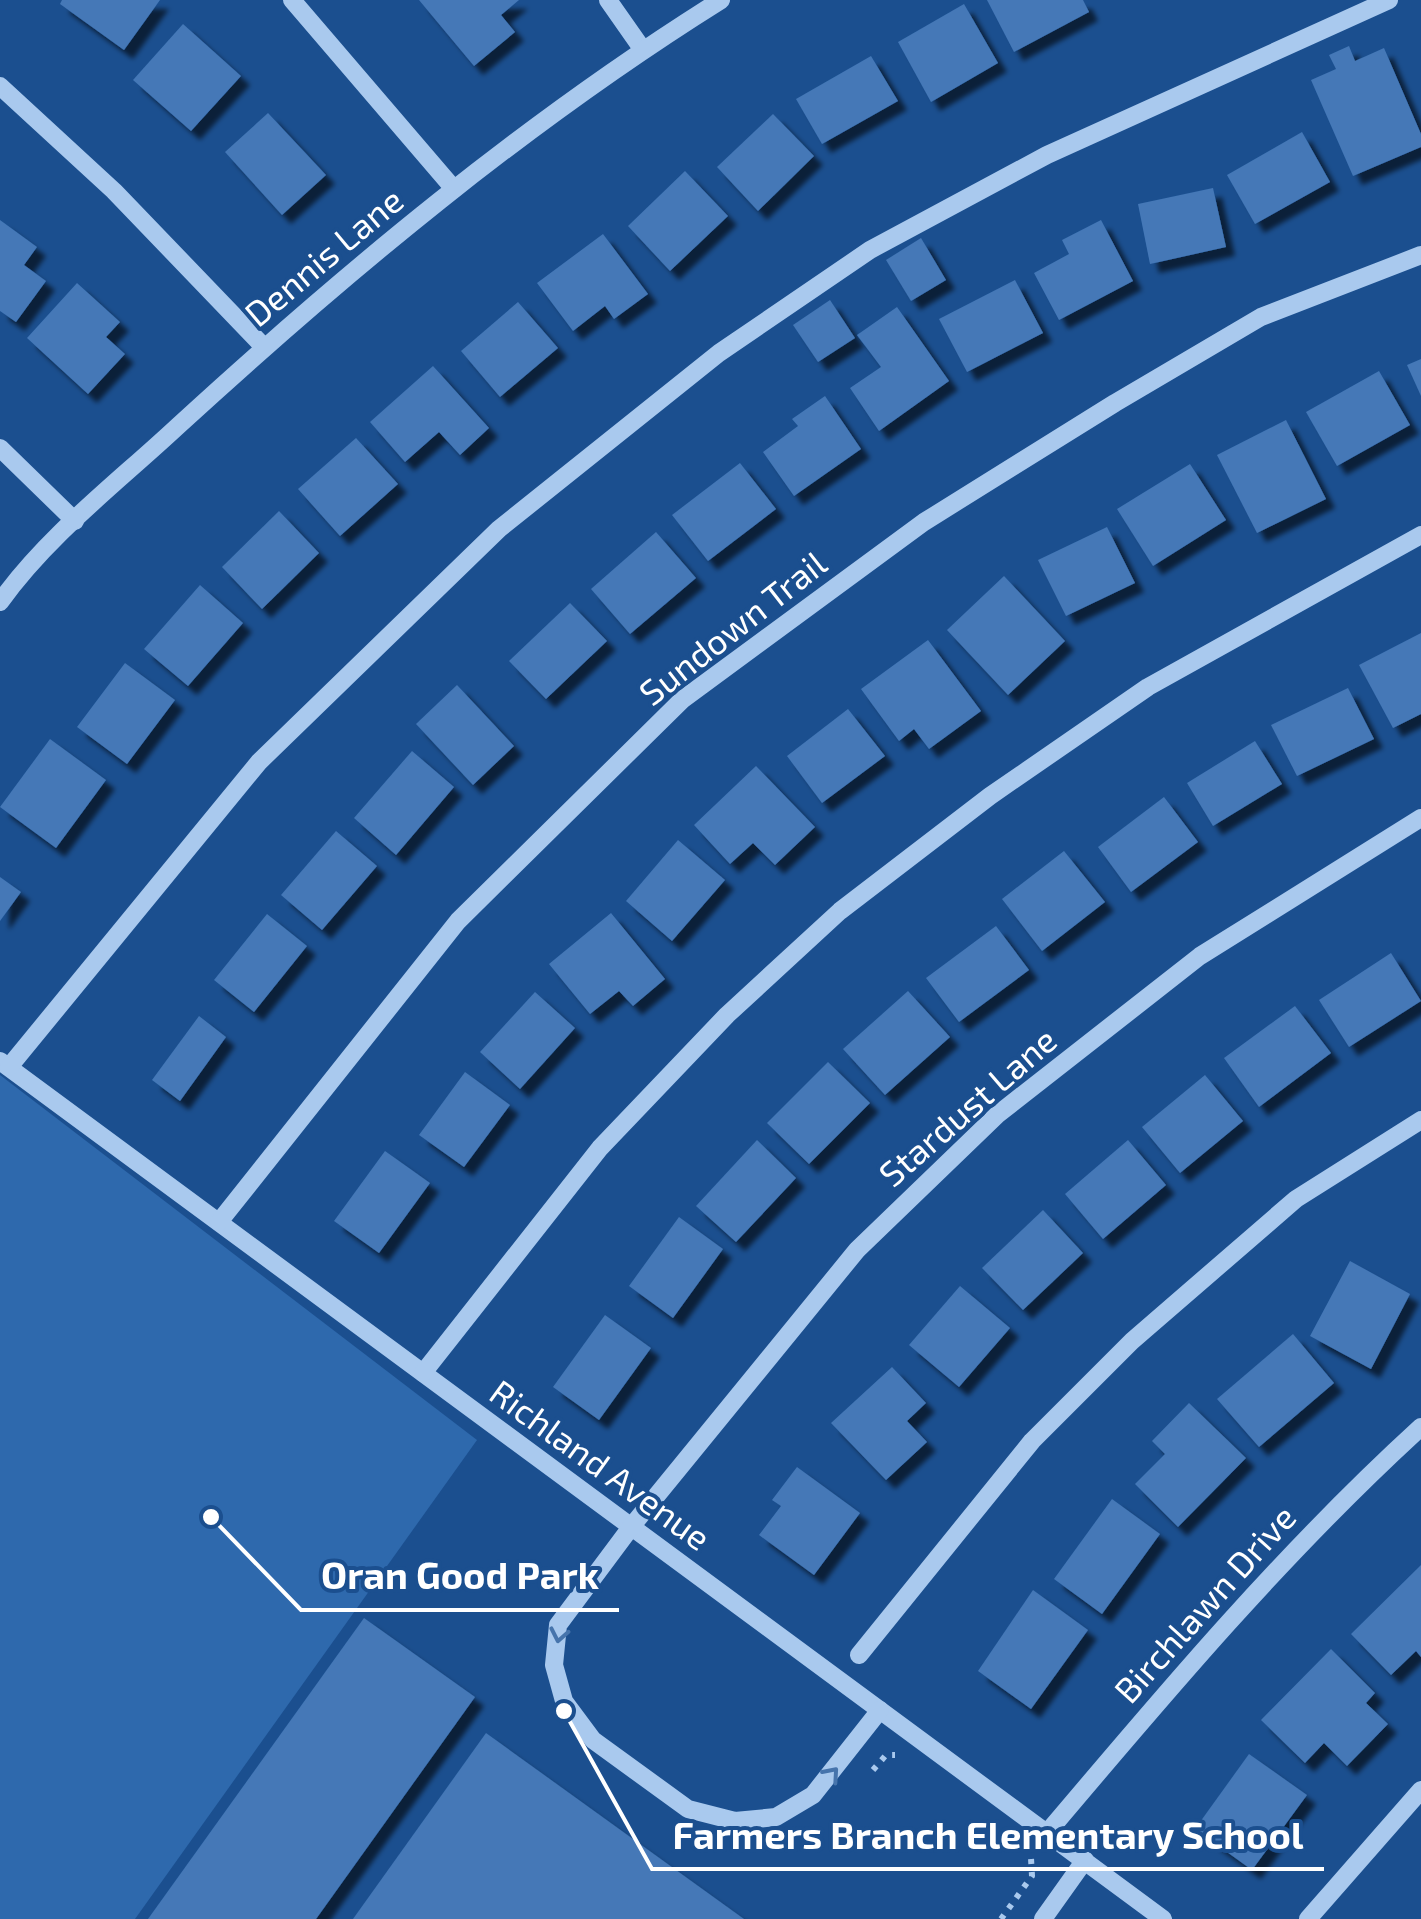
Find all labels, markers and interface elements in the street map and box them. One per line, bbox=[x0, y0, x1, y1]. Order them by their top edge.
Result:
street label: Dennis Lane bbox=[235, 178, 411, 334]
street label: Sundown Trail bbox=[630, 541, 834, 713]
street label: Stardust Lane bbox=[870, 1018, 1064, 1194]
street label: Richland Avenue bbox=[483, 1370, 719, 1558]
street label: Birchlawn Drive bbox=[1104, 1496, 1304, 1710]
callout: Oran Good Park bbox=[301, 1542, 619, 1610]
text: Oran Good Park bbox=[321, 1551, 600, 1597]
one-way arrow bbox=[549, 1627, 570, 1644]
one-way arrow bbox=[820, 1767, 838, 1786]
callout: Farmers Branch Elementary School bbox=[652, 1801, 1324, 1869]
text: Farmers Branch Elementary School bbox=[673, 1811, 1304, 1857]

